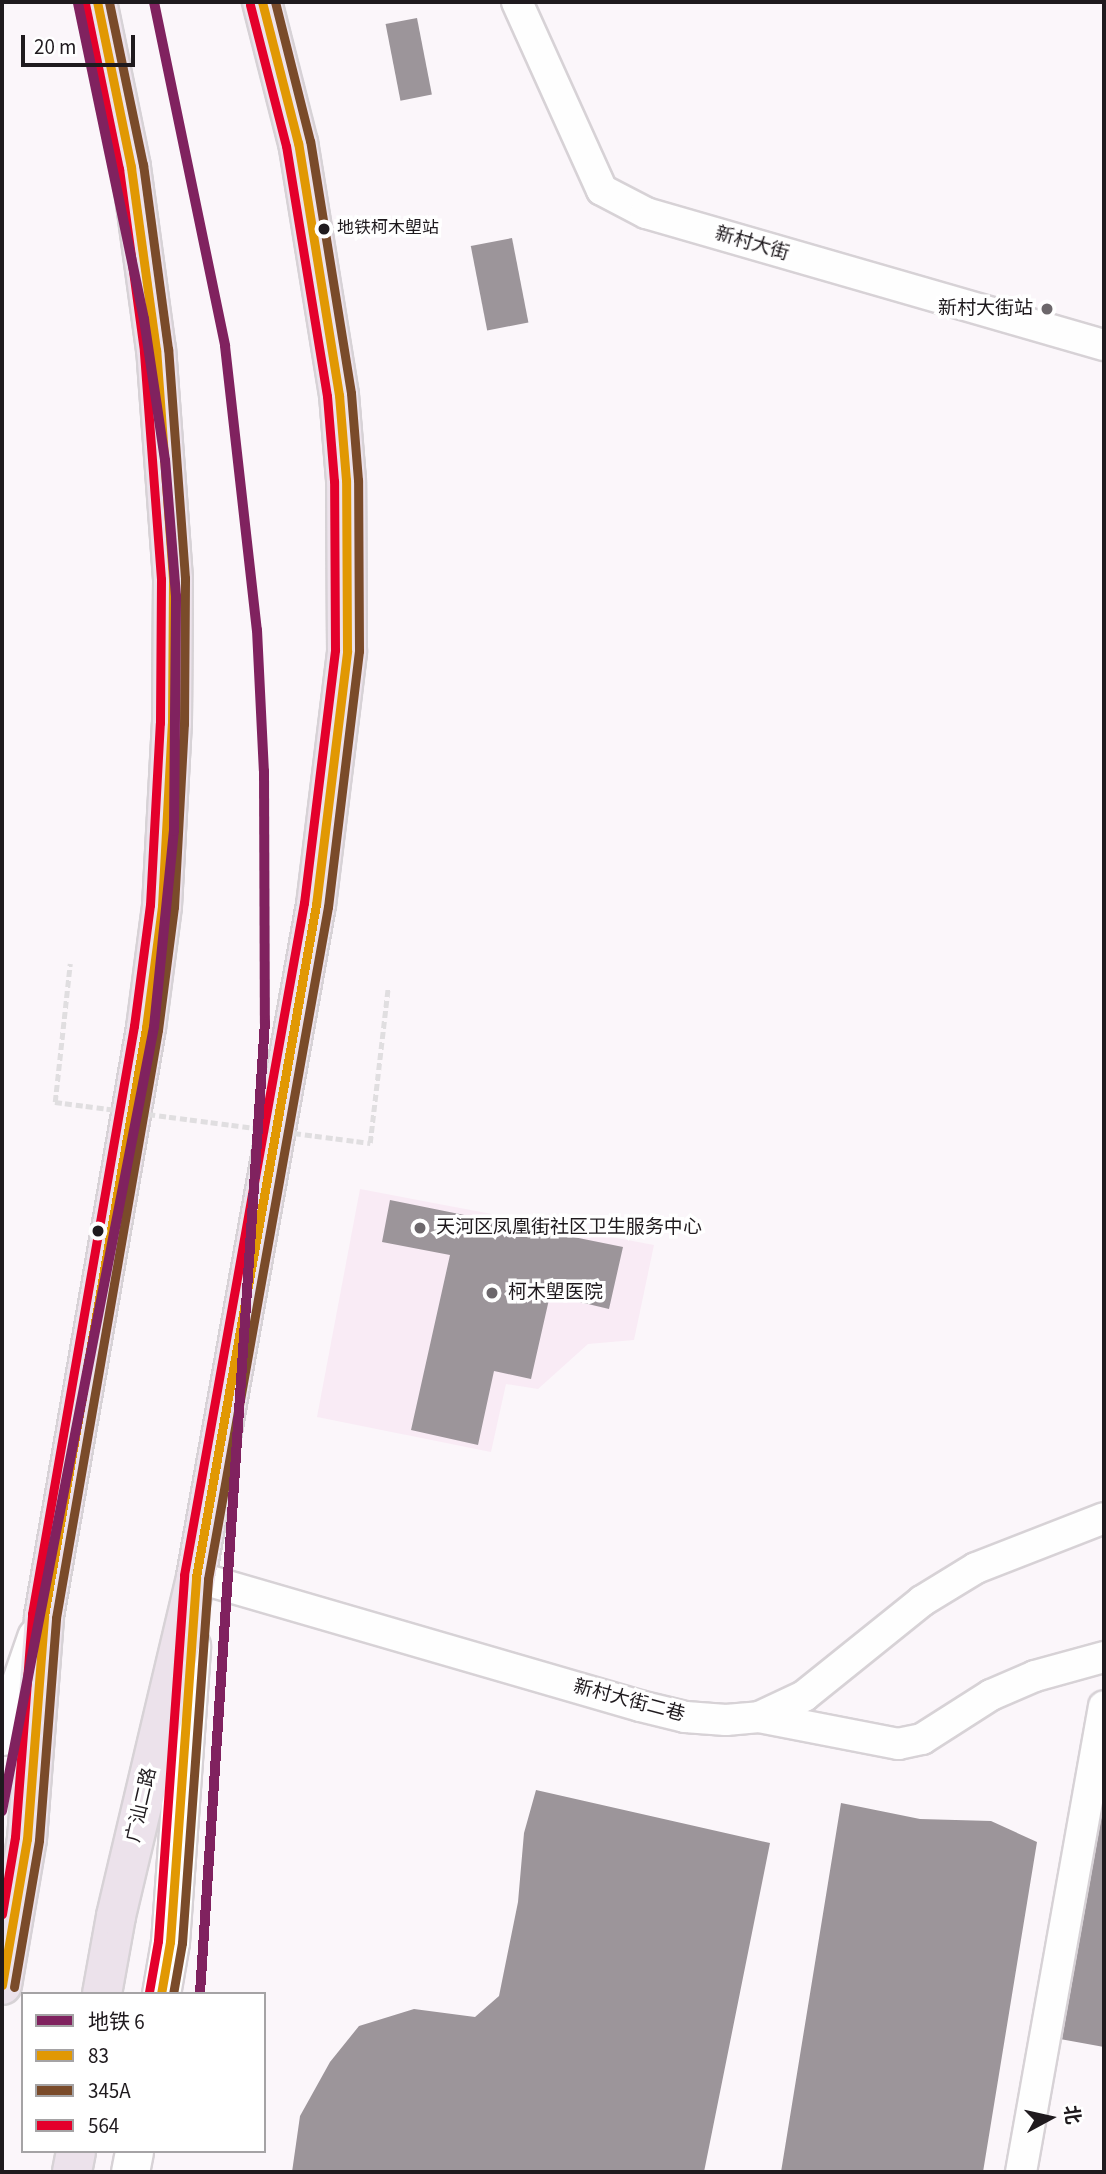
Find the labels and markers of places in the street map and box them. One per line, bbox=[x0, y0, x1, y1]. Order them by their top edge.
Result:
place label: 地铁柯木塱站 bbox=[337, 219, 439, 239]
marker: 地铁柯木塱站 bbox=[317, 222, 331, 236]
place label: 新村大街站 bbox=[938, 298, 1033, 320]
marker: 新村大街站 bbox=[1039, 301, 1055, 317]
place label: 天河区凤凰街社区卫生服务中心 bbox=[436, 1217, 702, 1239]
marker: 天河区凤凰街社区卫生服务中心 bbox=[410, 1218, 430, 1238]
unlabelled marker bbox=[91, 1224, 105, 1238]
place label: 柯木塱医院 bbox=[508, 1282, 603, 1304]
marker: 柯木塱医院 bbox=[482, 1283, 502, 1303]

